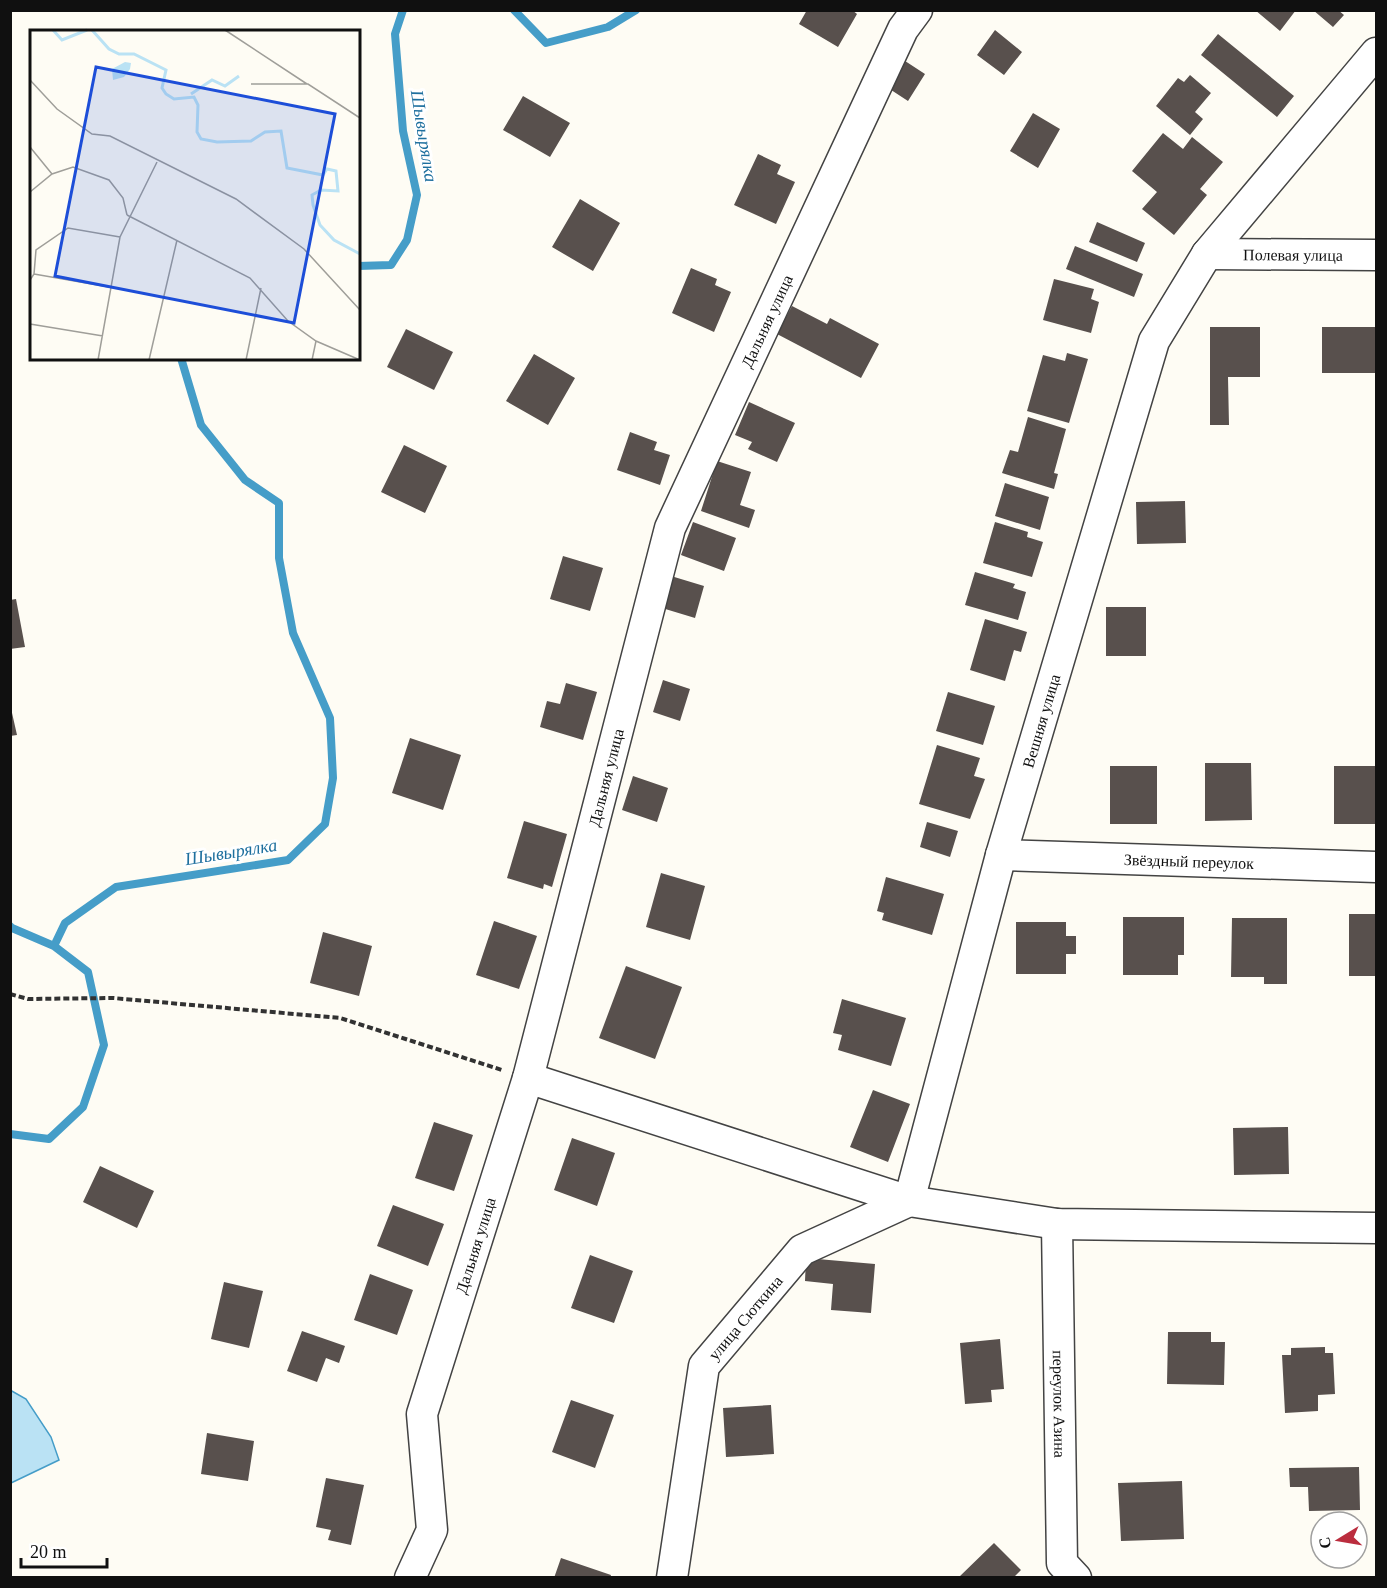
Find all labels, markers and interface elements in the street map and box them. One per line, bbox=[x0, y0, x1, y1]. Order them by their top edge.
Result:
inset map bbox=[30, 30, 360, 360]
water label: Шывырялка bbox=[407, 88, 441, 183]
street label: Полевая улица bbox=[1243, 246, 1343, 264]
street label: Дальняя улица bbox=[738, 272, 796, 370]
street label: Вешняя улица bbox=[1019, 672, 1063, 770]
street label: Дальняя улица bbox=[585, 727, 626, 828]
water label: Шывырялка bbox=[183, 835, 278, 869]
street label: Звёздный переулок bbox=[1124, 850, 1254, 872]
street label: Дальняя улица bbox=[452, 1195, 498, 1296]
street label: улица Сюткина bbox=[705, 1272, 785, 1364]
street label: переулок Азина bbox=[1050, 1350, 1069, 1458]
north arrow bbox=[1309, 1510, 1369, 1570]
scale bar bbox=[21, 1531, 106, 1569]
text: С bbox=[1315, 1535, 1334, 1550]
text: 20 m bbox=[30, 1542, 67, 1562]

